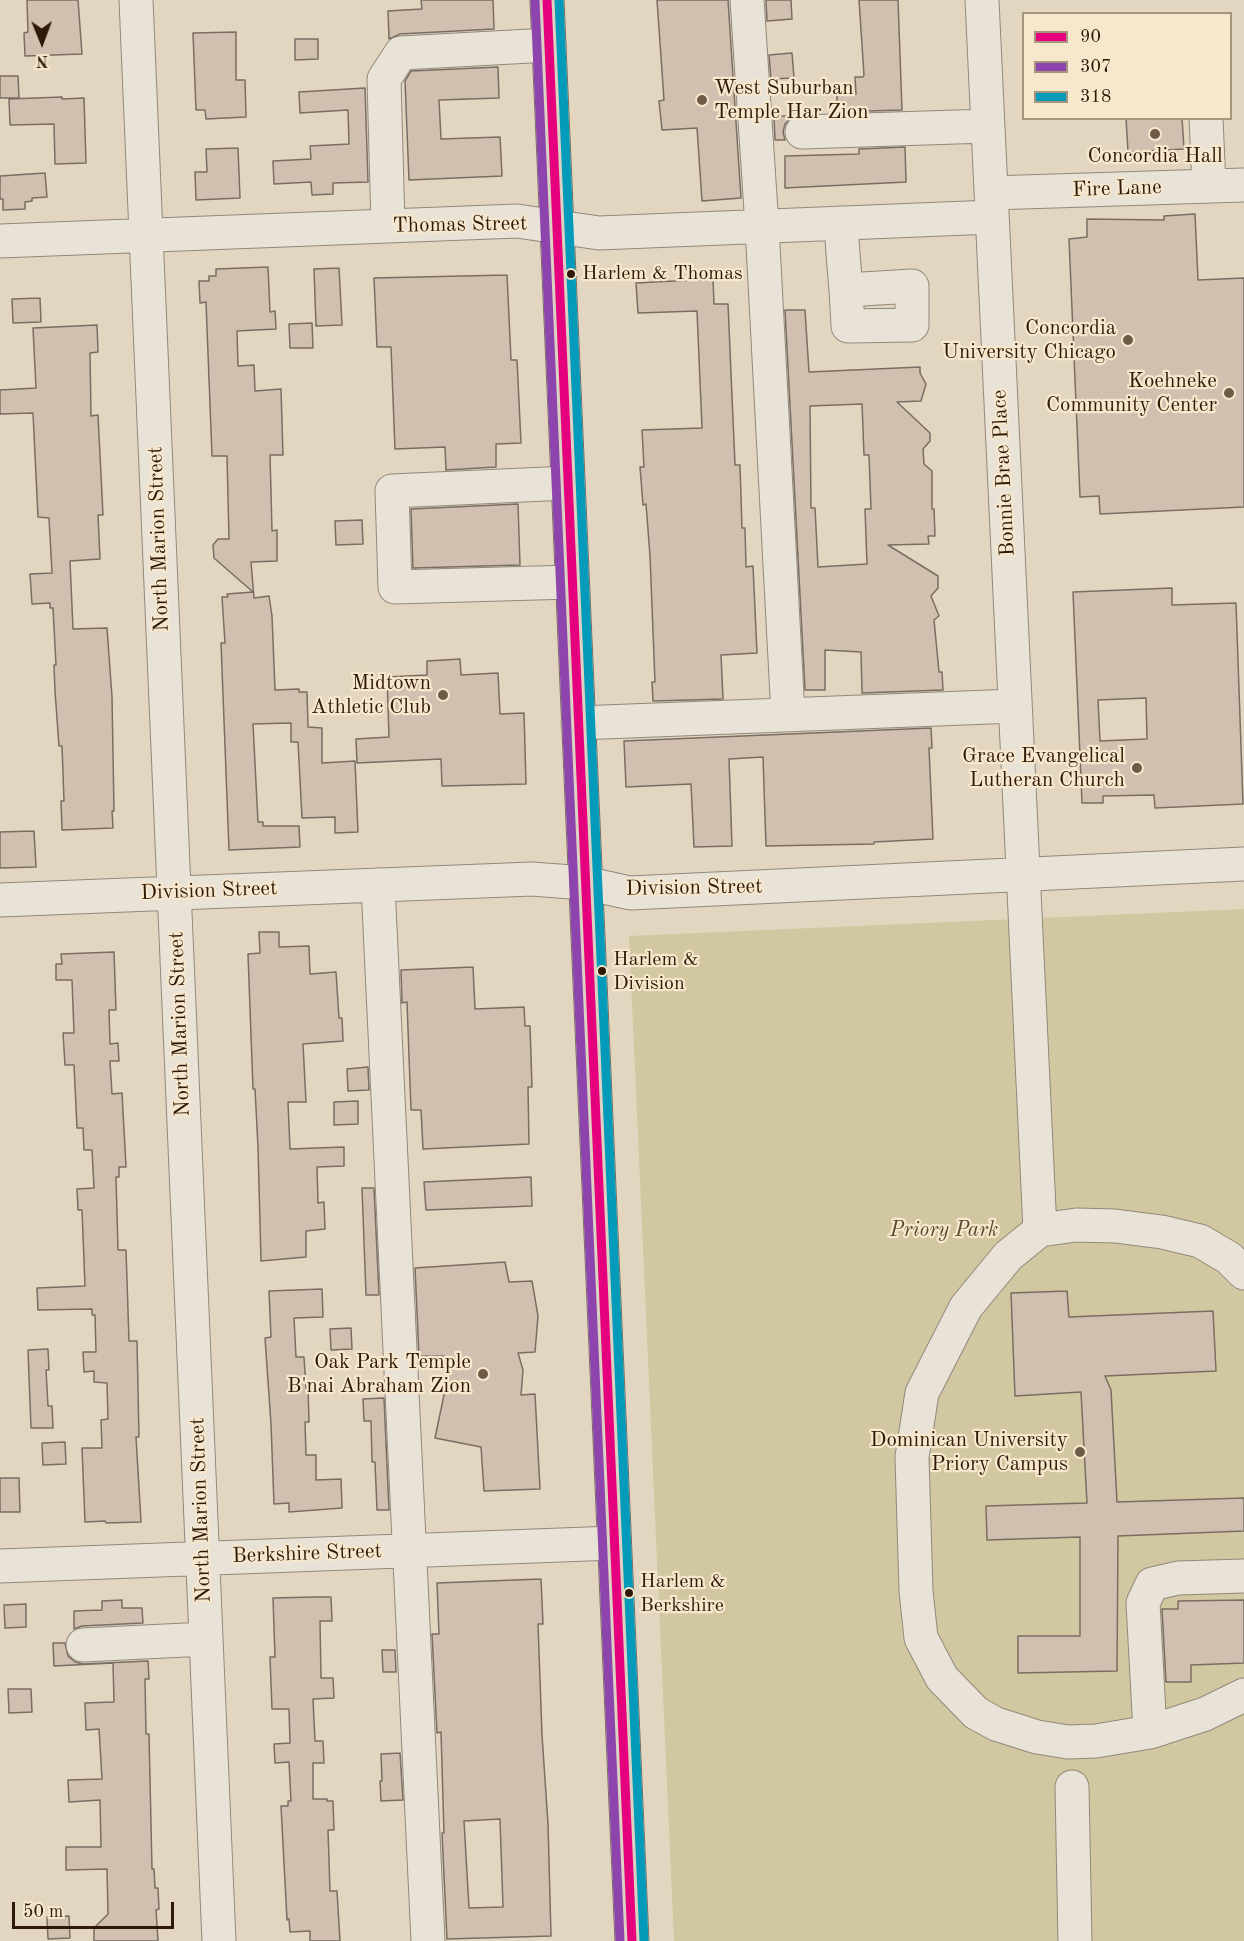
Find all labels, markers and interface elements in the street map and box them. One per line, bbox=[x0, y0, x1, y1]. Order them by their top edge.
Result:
north arrow bbox=[12, 12, 72, 72]
legend bbox=[1022, 12, 1232, 120]
text: 90 bbox=[1080, 28, 1101, 46]
text: N bbox=[36, 52, 49, 68]
text: 307 bbox=[1080, 58, 1111, 76]
place label: West Suburban Temple Har Zion bbox=[714, 75, 869, 125]
text: 318 bbox=[1080, 88, 1111, 106]
marker: West Suburban Temple Har Zion bbox=[695, 93, 709, 107]
marker: Concordia Hall bbox=[1148, 127, 1162, 141]
place label: Concordia Hall bbox=[1087, 143, 1223, 169]
street label: Fire Lane bbox=[1072, 175, 1162, 203]
street label: Thomas Street bbox=[393, 211, 527, 239]
place label: Harlem & Thomas bbox=[582, 262, 743, 286]
marker: Harlem & Thomas bbox=[565, 268, 577, 280]
place label: Concordia University Chicago bbox=[943, 315, 1116, 365]
marker: Concordia University Chicago bbox=[1121, 333, 1135, 347]
place label: Koehneke Community Center bbox=[1046, 368, 1217, 418]
marker: Koehneke Community Center bbox=[1222, 386, 1236, 400]
street label: Bonnie Brae Place bbox=[987, 389, 1021, 557]
street label: North Marion Street bbox=[143, 446, 175, 632]
place label: Midtown Athletic Club bbox=[311, 670, 431, 720]
marker: Midtown Athletic Club bbox=[436, 688, 450, 702]
place label: Grace Evangelical Lutheran Church bbox=[962, 743, 1125, 793]
marker: Grace Evangelical Lutheran Church bbox=[1130, 761, 1144, 775]
street label: Division Street bbox=[625, 874, 763, 902]
street label: Division Street bbox=[140, 876, 278, 906]
street label: North Marion Street bbox=[164, 931, 196, 1117]
place label: Harlem & Division bbox=[613, 948, 699, 995]
marker: Harlem & Division bbox=[596, 965, 608, 977]
park label: Priory Park bbox=[890, 1217, 998, 1243]
place label: Oak Park Temple B'nai Abraham Zion bbox=[287, 1349, 471, 1399]
marker: Oak Park Temple B'nai Abraham Zion bbox=[476, 1367, 490, 1381]
street label: North Marion Street bbox=[185, 1417, 217, 1603]
place label: Dominican University Priory Campus bbox=[870, 1427, 1068, 1477]
marker: Dominican University Priory Campus bbox=[1073, 1445, 1087, 1459]
street label: Berkshire Street bbox=[232, 1539, 382, 1569]
place label: Harlem & Berkshire bbox=[640, 1570, 726, 1617]
marker: Harlem & Berkshire bbox=[623, 1587, 635, 1599]
scale bar bbox=[15, 1890, 177, 1928]
text: 50 m bbox=[23, 1903, 63, 1921]

